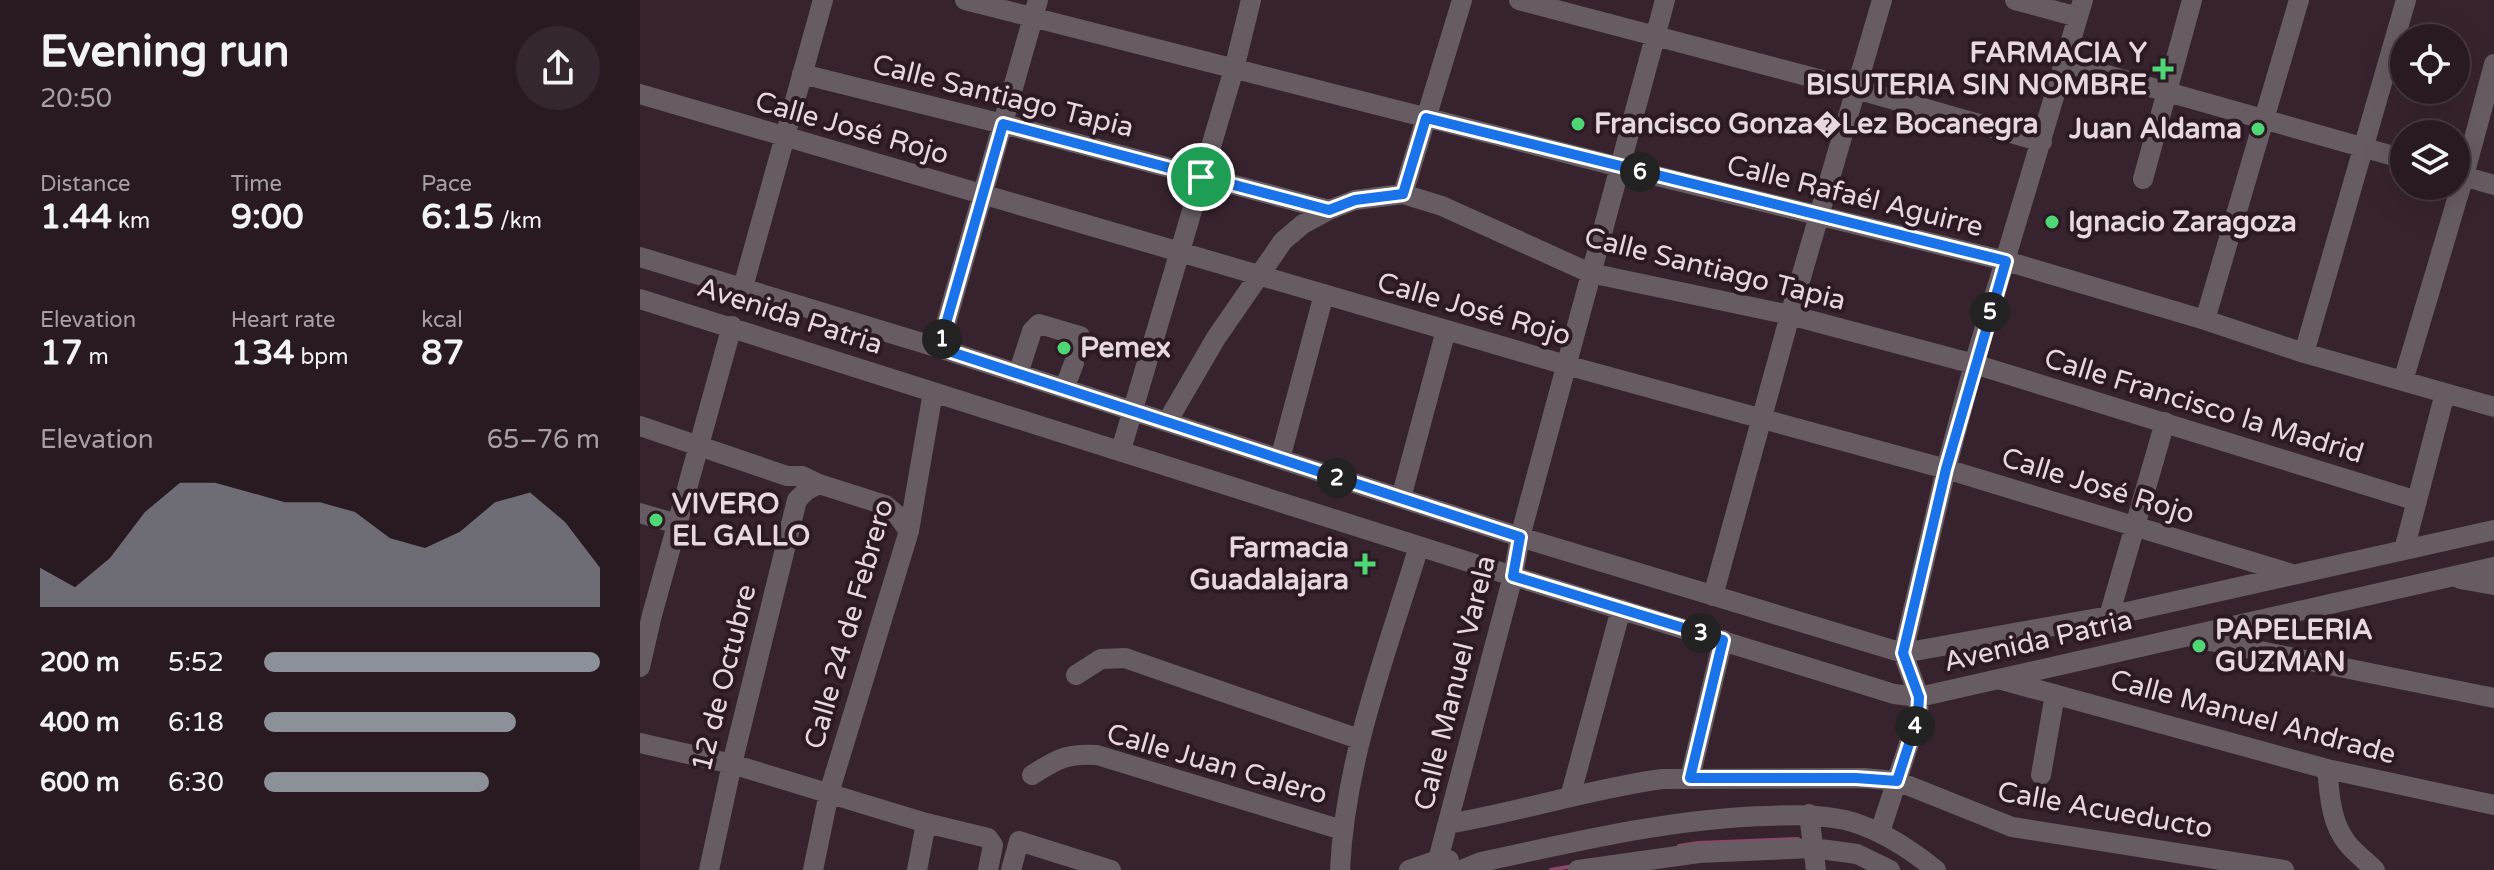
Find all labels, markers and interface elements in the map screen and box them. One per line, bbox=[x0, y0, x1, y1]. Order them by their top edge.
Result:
map controls bbox=[2390, 24, 2470, 200]
button: locate bbox=[2390, 24, 2470, 104]
text: Evening run bbox=[40, 26, 289, 79]
button: share bbox=[516, 26, 600, 110]
place label: FARMACIA Y BISUTERIA SIN NOMBRE bbox=[1806, 36, 2147, 102]
street label: Calle Santiago Tapia bbox=[869, 47, 1137, 145]
marker: FARMACIA Y BISUTERIA SIN NOMBRE bbox=[2154, 60, 2172, 78]
text: 20:50 bbox=[40, 83, 112, 114]
street label: Calle José Rojo bbox=[751, 84, 953, 172]
place label: Francisco Gonza�Lez Bocanegra bbox=[1594, 107, 2038, 141]
place label: Juan Aldama bbox=[2068, 112, 2242, 146]
marker: Francisco Gonza�Lez Bocanegra bbox=[1569, 115, 1587, 133]
marker: Juan Aldama bbox=[2249, 120, 2267, 138]
button: layers bbox=[2390, 120, 2470, 200]
pin bbox=[1167, 143, 1235, 211]
street label: Calle Rafaél Aguirre bbox=[1723, 148, 1987, 244]
pin: 6 bbox=[1620, 152, 1660, 192]
icon: arrive bbox=[1179, 155, 1223, 199]
text: 6 bbox=[1633, 159, 1647, 185]
text: Distance bbox=[40, 171, 131, 197]
text: Time bbox=[231, 171, 282, 197]
text: Pace bbox=[421, 171, 472, 197]
text: 1.44 bbox=[40, 197, 112, 238]
text: 9:00 bbox=[231, 197, 304, 238]
text: 6:15 bbox=[421, 197, 494, 238]
place label: Ignacio Zaragoza bbox=[2068, 205, 2297, 239]
text: km bbox=[112, 208, 150, 234]
text: /km bbox=[494, 208, 542, 234]
marker: Ignacio Zaragoza bbox=[2043, 213, 2061, 231]
street label: Calle Santiago Tapia bbox=[1581, 220, 1849, 318]
street label: Calle José Rojo bbox=[1373, 265, 1575, 353]
street label: Avenida Patria bbox=[693, 270, 887, 362]
pin: 5 bbox=[1970, 292, 2010, 332]
text: 5 bbox=[1983, 299, 1997, 325]
text: Elevation bbox=[40, 307, 136, 333]
text: Heart rate bbox=[231, 307, 336, 333]
text: kcal bbox=[421, 307, 463, 333]
pin: 1 bbox=[922, 319, 962, 359]
text: 1 bbox=[935, 326, 949, 352]
place label: Pemex bbox=[1080, 331, 1171, 365]
text: 17 bbox=[40, 333, 83, 374]
text: 134 bbox=[231, 333, 295, 374]
text: 87 bbox=[421, 333, 464, 374]
marker: Pemex bbox=[1055, 339, 1073, 357]
street label: Calle Francisco la Madrid bbox=[2040, 341, 2368, 471]
text: m bbox=[83, 344, 109, 370]
text: bpm bbox=[295, 344, 348, 370]
text: Elevation bbox=[40, 424, 154, 455]
text: 65–76 m bbox=[487, 424, 600, 455]
street label: Calle José Rojo bbox=[1997, 441, 2199, 531]
pin: 2 bbox=[1317, 458, 1357, 498]
text: 2 bbox=[1330, 465, 1344, 491]
place label: VIVERO EL GALLO bbox=[672, 487, 810, 553]
street label: Calle 24 de Febrero bbox=[797, 495, 901, 753]
marker: VIVERO EL GALLO bbox=[647, 511, 665, 529]
place label: Farmacia Guadalajara bbox=[1190, 531, 1349, 597]
street label: Calle Manuel Varela bbox=[1407, 552, 1503, 814]
marker: Farmacia Guadalajara bbox=[1356, 555, 1374, 573]
street label: 12 de Octubre bbox=[684, 581, 764, 775]
street label: Avenida Patria bbox=[1940, 603, 2136, 679]
pin: 3 bbox=[1681, 613, 1721, 653]
place label: PAPELERIA GUZMAN bbox=[2215, 613, 2373, 679]
text: 3 bbox=[1694, 620, 1708, 646]
marker: PAPELERIA GUZMAN bbox=[2190, 637, 2208, 655]
text: 200 m bbox=[40, 647, 120, 678]
text: 5:52 bbox=[168, 647, 224, 678]
street label: Calle Manuel Andrade bbox=[2106, 662, 2400, 772]
pin: 4 bbox=[1895, 706, 1935, 746]
text: 400 m bbox=[40, 707, 120, 738]
text: 6:18 bbox=[168, 707, 224, 738]
text: 4 bbox=[1908, 713, 1922, 739]
street label: Calle Juan Calero bbox=[1103, 716, 1331, 812]
text: 600 m bbox=[40, 767, 120, 798]
text: 6:30 bbox=[168, 767, 224, 798]
street label: Calle Acueducto bbox=[1995, 774, 2215, 846]

